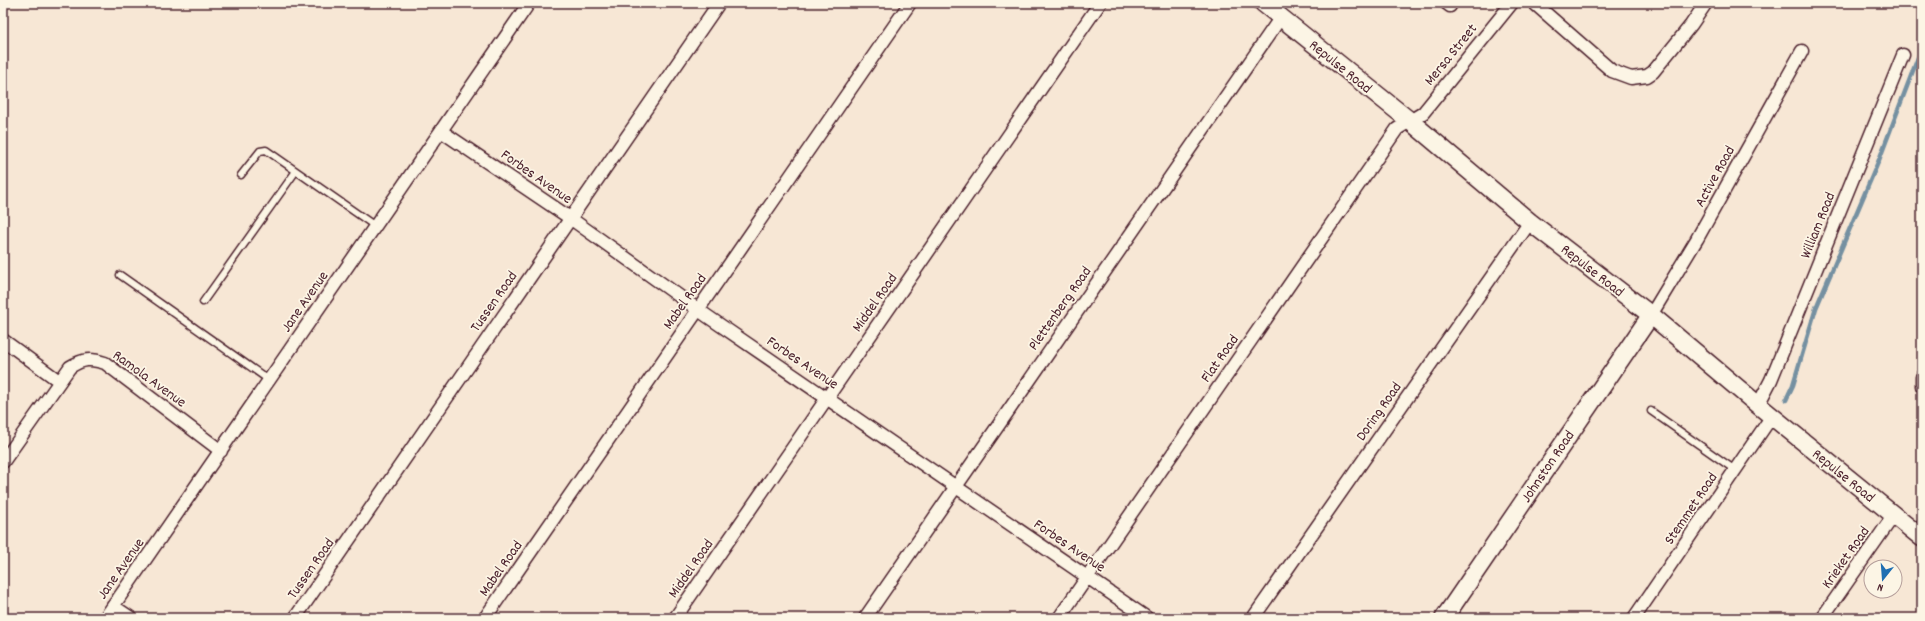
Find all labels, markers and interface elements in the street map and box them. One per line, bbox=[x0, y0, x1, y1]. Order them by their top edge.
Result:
street label: Mersa Street bbox=[1420, 19, 1484, 91]
street label: Repulse Road bbox=[1304, 35, 1376, 100]
street label: Active Road bbox=[1690, 142, 1742, 212]
street label: Forbes Avenue bbox=[496, 145, 576, 211]
street label: William Road bbox=[1796, 189, 1842, 262]
street label: Repulse Road bbox=[1555, 240, 1628, 303]
street label: Plettenberg Road bbox=[1023, 263, 1098, 356]
street label: Jane Avenue bbox=[276, 267, 335, 337]
street label: Tussen Road bbox=[466, 267, 524, 337]
street label: Middel Road bbox=[847, 269, 904, 337]
street label: Mabel Road bbox=[658, 270, 713, 335]
street label: Forbes Avenue bbox=[761, 331, 843, 396]
street label: Flat Road bbox=[1196, 331, 1245, 388]
street label: Ramola Avenue bbox=[107, 345, 191, 414]
street label: Doring Road bbox=[1351, 378, 1408, 446]
street label: Johnston Road bbox=[1516, 427, 1581, 508]
street label: Repulse Road bbox=[1807, 444, 1879, 509]
street label: Stemmet Road bbox=[1659, 469, 1724, 550]
street label: Forbes Avenue bbox=[1028, 514, 1110, 579]
street label: Krieket Road bbox=[1817, 523, 1876, 594]
street label: Jane Avenue bbox=[92, 534, 151, 604]
street label: Tussen Road bbox=[283, 534, 341, 604]
street label: Middel Road bbox=[663, 535, 720, 603]
street label: Mabel Road bbox=[474, 537, 529, 602]
north arrow bbox=[1863, 559, 1903, 599]
text: N bbox=[1875, 578, 1886, 595]

